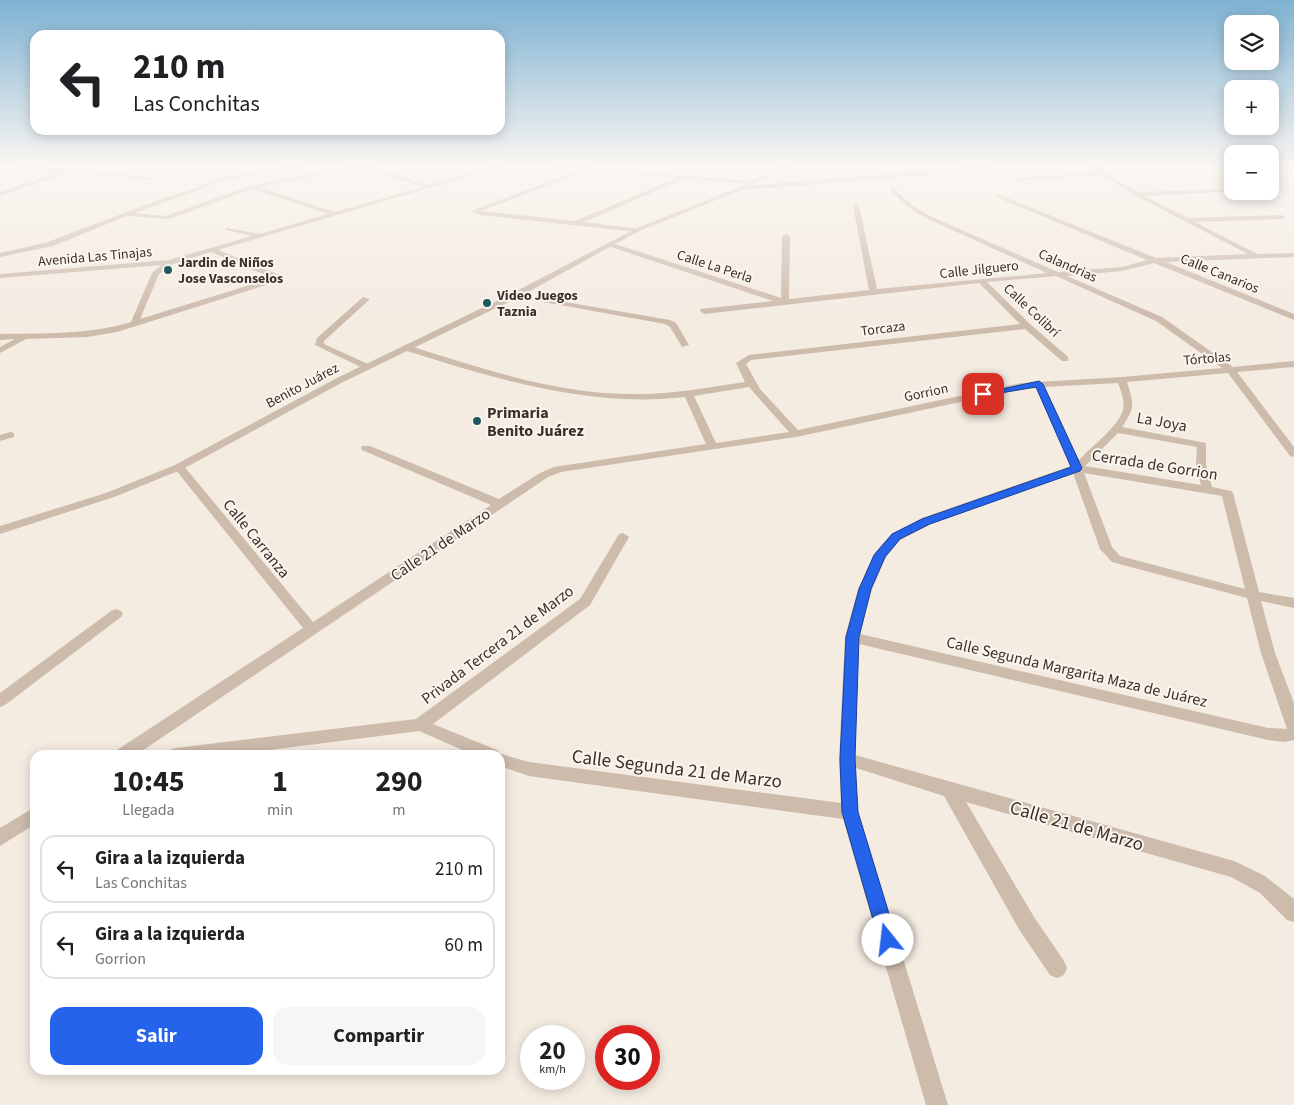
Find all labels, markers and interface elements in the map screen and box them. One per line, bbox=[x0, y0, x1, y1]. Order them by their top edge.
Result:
map controls bbox=[1224, 15, 1279, 200]
button: layers bbox=[1224, 15, 1279, 70]
text: 210 m bbox=[133, 42, 225, 92]
icon: left bbox=[50, 50, 115, 115]
button: + bbox=[1224, 80, 1279, 135]
text: Las Conchitas bbox=[133, 88, 260, 120]
button: − bbox=[1224, 145, 1279, 200]
street label: Avenida Las Tinajas bbox=[37, 242, 153, 272]
street label: Calandrias bbox=[1035, 244, 1100, 288]
street label: Calle La Perla bbox=[674, 245, 755, 289]
street label: Calle Canarios bbox=[1177, 249, 1262, 299]
place label: Jardin de Niños Jose Vasconselos bbox=[178, 253, 283, 289]
street label: Calle Jilguero bbox=[938, 256, 1020, 284]
marker: Jardin de Niños Jose Vasconselos bbox=[162, 264, 174, 276]
street label: Calle Colibrí bbox=[999, 279, 1064, 342]
place label: Video Juegos Taznia bbox=[496, 286, 578, 322]
marker: Video Juegos Taznia bbox=[481, 297, 493, 309]
street label: Torcaza bbox=[860, 316, 907, 342]
street label: Tórtolas bbox=[1182, 347, 1232, 371]
street label: Benito Juárez bbox=[262, 358, 343, 414]
pin bbox=[962, 373, 1004, 415]
street label: Gorrion bbox=[902, 379, 950, 407]
icon: arrive bbox=[969, 380, 997, 408]
place label: Primaria Benito Juárez bbox=[487, 402, 584, 442]
street label: La Joya bbox=[1135, 407, 1189, 437]
marker: Primaria Benito Juárez bbox=[471, 415, 483, 427]
street label: Cerrada de Gorrion bbox=[1090, 444, 1219, 486]
street label: Calle Carranza bbox=[218, 495, 295, 583]
street label: Calle 21 de Marzo bbox=[386, 503, 495, 586]
street label: Privada Tercera 21 de Marzo bbox=[417, 580, 578, 709]
street label: Calle Segunda Margarita Maza de Juárez bbox=[944, 631, 1210, 713]
street label: Calle Segunda 21 de Marzo bbox=[570, 743, 783, 796]
text: 10:45 bbox=[112, 760, 185, 803]
text: 1 bbox=[272, 760, 288, 803]
text: 290 bbox=[375, 760, 423, 803]
street label: Calle 21 de Marzo bbox=[1007, 794, 1147, 858]
text: Llegada bbox=[122, 799, 175, 821]
text: min bbox=[267, 799, 293, 821]
text: m bbox=[392, 799, 406, 821]
text: Gira a la izquierda bbox=[95, 845, 245, 872]
icon: left bbox=[52, 855, 80, 883]
text: 210 m bbox=[435, 856, 483, 883]
text: Las Conchitas bbox=[95, 872, 187, 894]
position arrow bbox=[861, 913, 913, 965]
text: Gira a la izquierda bbox=[95, 921, 245, 948]
icon: left bbox=[52, 931, 80, 959]
text: 60 m bbox=[445, 932, 483, 959]
text: Gorrion bbox=[95, 948, 146, 970]
button: Salir bbox=[50, 1007, 263, 1065]
button: Compartir bbox=[273, 1007, 485, 1065]
speed limit sign: 30 bbox=[595, 1025, 660, 1090]
text: 20 bbox=[539, 1033, 566, 1069]
text: km/h bbox=[539, 1061, 566, 1078]

